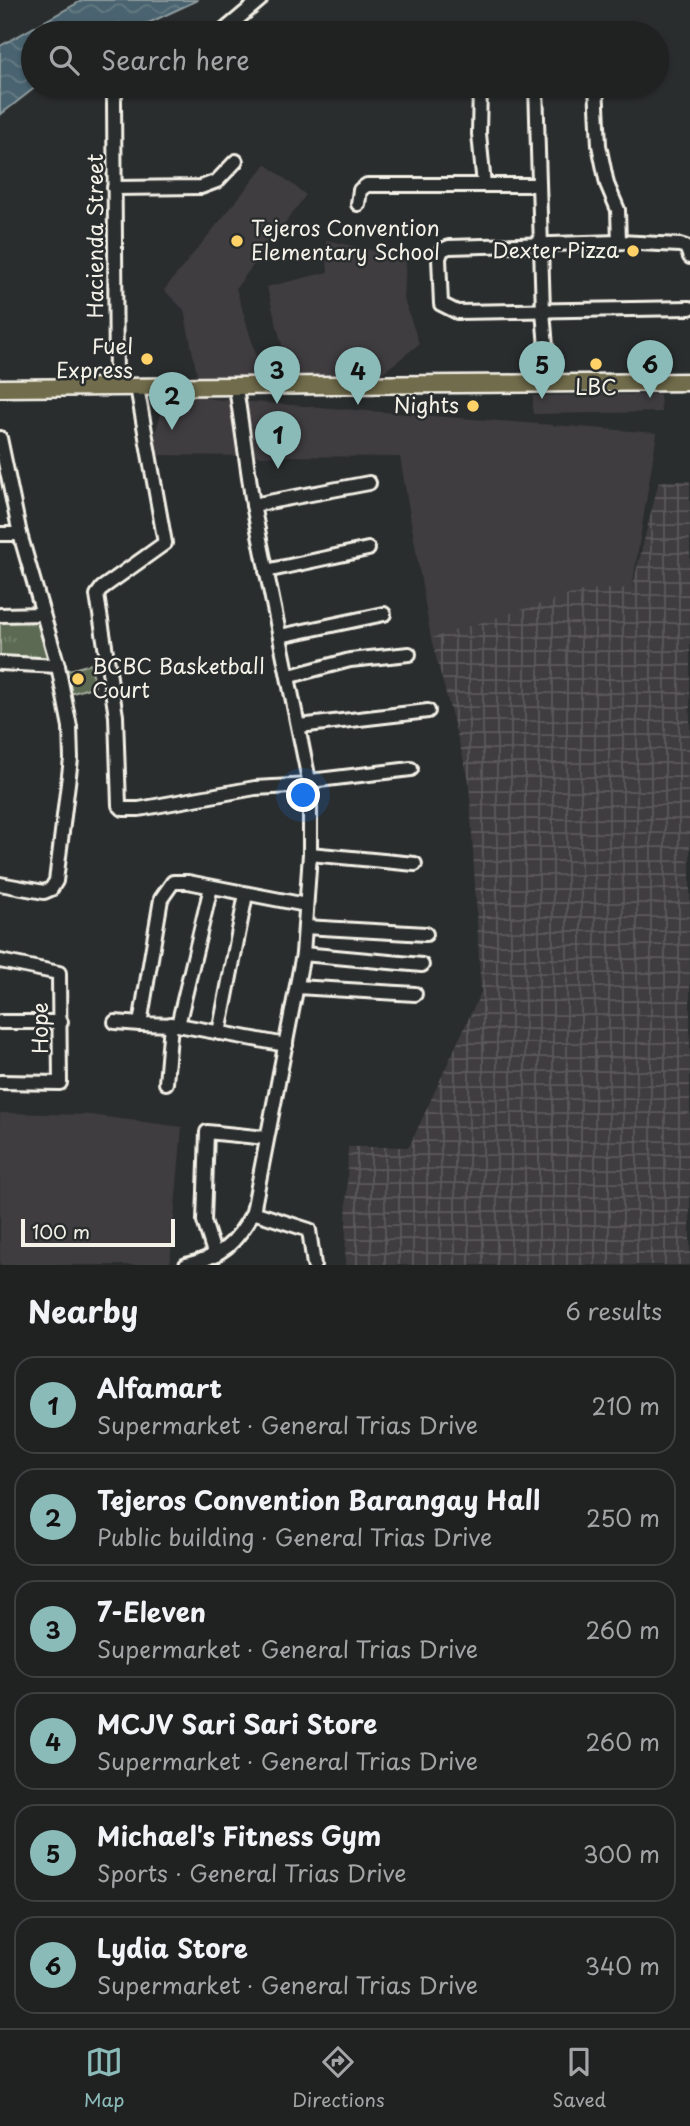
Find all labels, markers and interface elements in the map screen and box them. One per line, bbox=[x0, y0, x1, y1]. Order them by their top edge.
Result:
search box bbox=[21, 21, 669, 98]
text: Search here bbox=[101, 40, 250, 79]
icon: search bbox=[45, 41, 83, 79]
street label: Hacienda Street bbox=[78, 154, 110, 318]
place label: Tejeros Convention Elementary School bbox=[251, 211, 440, 267]
marker: Tejeros Convention Elementary School bbox=[229, 233, 245, 249]
place label: Dexter Pizza bbox=[492, 233, 619, 265]
marker: Dexter Pizza bbox=[625, 243, 641, 259]
place label: Fuel Express bbox=[56, 329, 133, 385]
pin: 6 bbox=[627, 340, 673, 398]
pin: 5 bbox=[519, 341, 565, 399]
pin: 3 bbox=[254, 346, 300, 404]
pin: 4 bbox=[335, 347, 381, 405]
marker: Fuel Express bbox=[139, 351, 155, 367]
marker: LBC bbox=[588, 356, 604, 372]
place label: LBC bbox=[575, 370, 617, 402]
pin: 2 bbox=[149, 372, 195, 430]
place label: Nights bbox=[394, 388, 459, 420]
marker: Nights bbox=[465, 398, 481, 414]
pin: 1 bbox=[255, 411, 301, 469]
place label: BCBC Basketball Court bbox=[92, 649, 265, 705]
marker: BCBC Basketball Court bbox=[70, 671, 86, 687]
your location bbox=[286, 778, 320, 812]
street label: Hope bbox=[23, 1002, 55, 1054]
scale bar bbox=[21, 1216, 175, 1248]
text: 100 m bbox=[32, 1217, 90, 1245]
text: Nearby bbox=[28, 1288, 138, 1333]
text: 6 results bbox=[566, 1293, 662, 1328]
text: Alfamart bbox=[97, 1368, 222, 1407]
text: 1 bbox=[48, 1388, 59, 1423]
text: 210 m bbox=[592, 1388, 660, 1423]
text: Supermarket · General Trias Drive bbox=[97, 1407, 478, 1442]
text: Tejeros Convention Barangay Hall bbox=[97, 1480, 540, 1519]
text: 2 bbox=[45, 1500, 61, 1535]
text: 250 m bbox=[586, 1500, 660, 1535]
text: Public building · General Trias Drive bbox=[97, 1519, 492, 1554]
text: 7-Eleven bbox=[97, 1592, 206, 1631]
text: 3 bbox=[45, 1612, 61, 1647]
text: 260 m bbox=[585, 1612, 660, 1647]
text: Supermarket · General Trias Drive bbox=[97, 1631, 478, 1666]
text: MCJV Sari Sari Store bbox=[97, 1704, 377, 1743]
text: 4 bbox=[45, 1724, 61, 1759]
text: 260 m bbox=[585, 1724, 660, 1759]
text: Supermarket · General Trias Drive bbox=[97, 1743, 478, 1778]
text: Michael's Fitness Gym bbox=[97, 1816, 381, 1855]
text: 5 bbox=[46, 1836, 60, 1871]
text: 300 m bbox=[583, 1836, 660, 1871]
text: Sports · General Trias Drive bbox=[97, 1855, 406, 1890]
text: Lydia Store bbox=[97, 1928, 248, 1967]
text: 6 bbox=[45, 1948, 61, 1983]
text: 340 m bbox=[585, 1948, 660, 1983]
text: Supermarket · General Trias Drive bbox=[97, 1967, 478, 2002]
tab: Map bbox=[84, 2043, 124, 2113]
tab: Directions bbox=[292, 2043, 385, 2113]
tab: Saved bbox=[552, 2043, 606, 2113]

